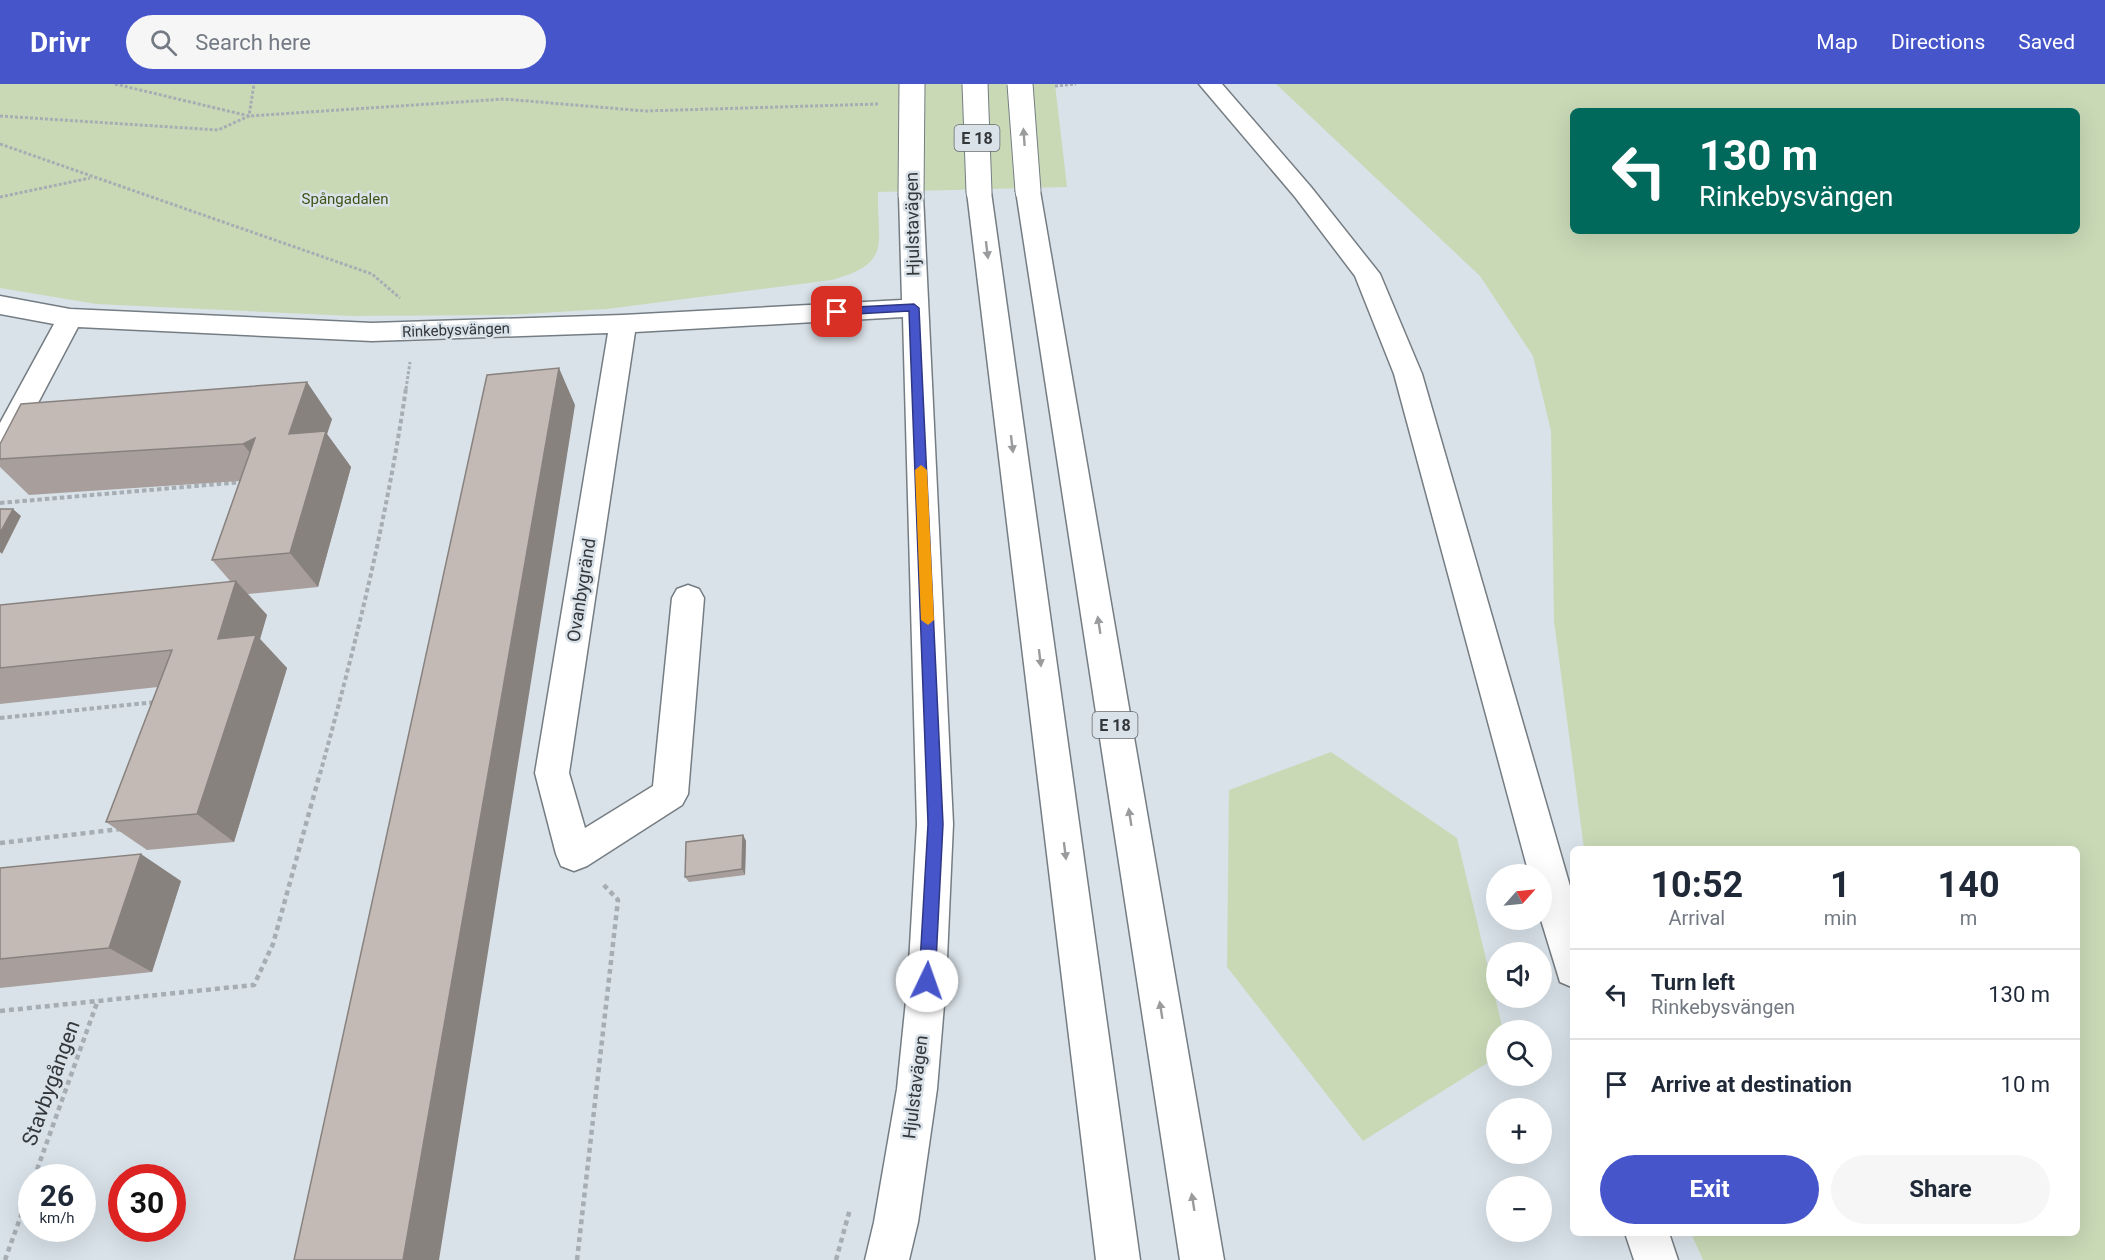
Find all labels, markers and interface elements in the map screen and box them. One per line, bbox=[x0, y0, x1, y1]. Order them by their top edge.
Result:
search box bbox=[126, 15, 546, 69]
text: Drivr bbox=[30, 26, 90, 59]
icon: search bbox=[147, 26, 180, 59]
text: Search here bbox=[195, 30, 311, 55]
text: Map bbox=[1816, 30, 1858, 54]
text: Directions bbox=[1891, 30, 1985, 54]
text: Saved bbox=[2018, 30, 2075, 54]
road number: E 18 bbox=[954, 125, 1000, 151]
one-way arrow bbox=[1019, 128, 1029, 147]
text: 130 m bbox=[1699, 131, 1818, 180]
icon: left bbox=[1600, 132, 1678, 210]
street label: Hjulstavägen bbox=[901, 172, 923, 276]
text: Rinkebysvängen bbox=[1699, 181, 1893, 213]
park label: Spångadalen bbox=[302, 190, 388, 208]
one-way arrow bbox=[982, 241, 991, 260]
pin bbox=[811, 286, 862, 337]
icon: arrive bbox=[820, 295, 853, 328]
street label: Rinkebysvängen bbox=[402, 319, 510, 341]
one-way arrow bbox=[1007, 434, 1017, 453]
street label: Ovanbygränd bbox=[562, 537, 600, 643]
one-way arrow bbox=[1094, 615, 1103, 634]
one-way arrow bbox=[1035, 649, 1044, 668]
road number: E 18 bbox=[1092, 712, 1138, 738]
one-way arrow bbox=[1125, 808, 1134, 827]
one-way arrow bbox=[1060, 842, 1070, 861]
north arrow bbox=[1486, 864, 1552, 930]
map controls bbox=[1486, 864, 1552, 1242]
text: 10:52 bbox=[1650, 864, 1743, 906]
text: 1 bbox=[1830, 864, 1851, 906]
text: 140 bbox=[1938, 864, 2000, 906]
text: Arrival bbox=[1668, 906, 1725, 930]
text: min bbox=[1824, 906, 1857, 930]
text: m bbox=[1960, 906, 1977, 930]
button: sound bbox=[1486, 942, 1552, 1008]
position arrow bbox=[895, 949, 959, 1013]
text: Turn left bbox=[1651, 970, 1735, 995]
icon: left bbox=[1600, 978, 1633, 1011]
text: 130 m bbox=[1988, 982, 2050, 1007]
text: Rinkebysvängen bbox=[1651, 995, 1795, 1019]
one-way arrow bbox=[1157, 1000, 1166, 1019]
street label: Stavbygången bbox=[17, 1017, 85, 1149]
button: search bbox=[1486, 1020, 1552, 1086]
street label: Hjulstavägen bbox=[898, 1034, 932, 1140]
icon: arrive bbox=[1600, 1068, 1633, 1101]
text: Arrive at destination bbox=[1651, 1072, 1852, 1097]
text: 10 m bbox=[2001, 1072, 2050, 1097]
button: + bbox=[1486, 1098, 1552, 1164]
button: Exit bbox=[1600, 1155, 1819, 1224]
button: Share bbox=[1831, 1155, 2050, 1224]
speed limit sign: 30 bbox=[108, 1164, 186, 1242]
button: − bbox=[1486, 1176, 1552, 1242]
text: 26 bbox=[40, 1178, 74, 1213]
one-way arrow bbox=[1188, 1193, 1197, 1212]
text: km/h bbox=[39, 1209, 75, 1227]

